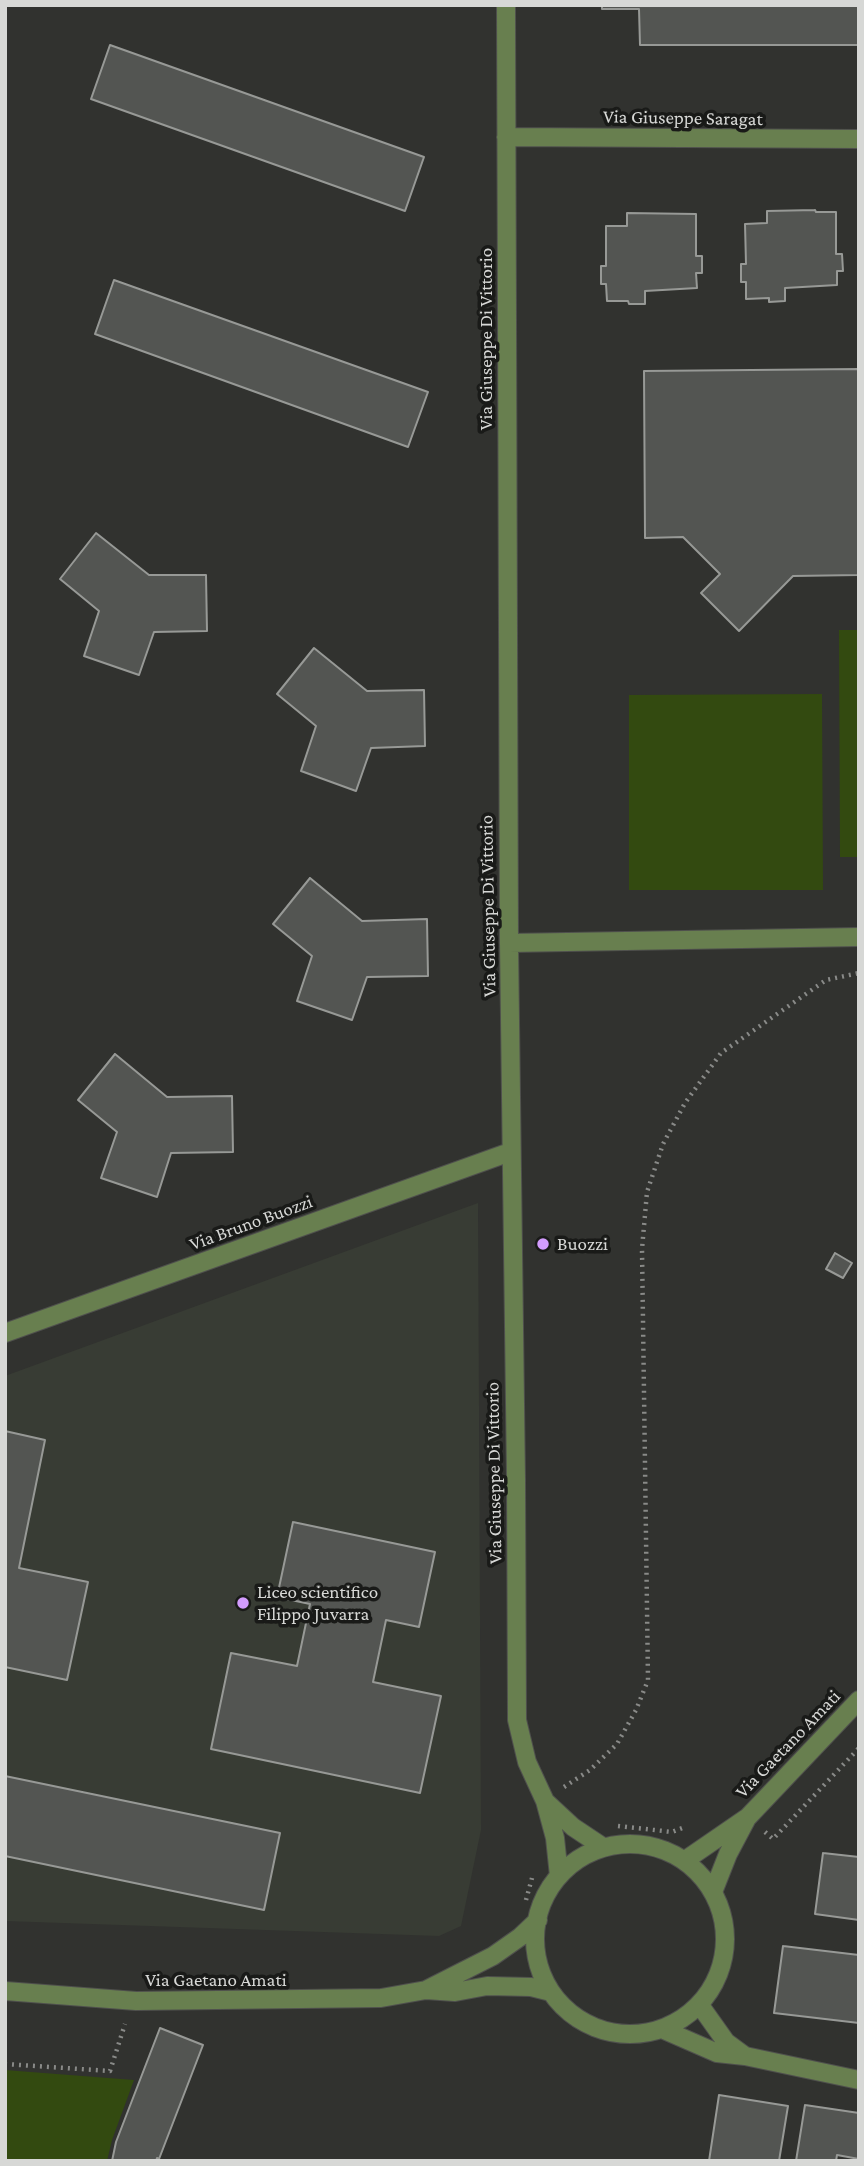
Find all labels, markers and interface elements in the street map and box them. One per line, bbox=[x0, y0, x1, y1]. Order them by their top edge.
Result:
street label: Via Giuseppe Saragat bbox=[603, 105, 763, 131]
street label: Via Giuseppe Di Vittorio bbox=[475, 248, 497, 430]
street label: Via Giuseppe Di Vittorio bbox=[475, 815, 501, 997]
street label: Via Bruno Buozzi bbox=[186, 1190, 316, 1256]
place label: Buozzi bbox=[557, 1233, 608, 1255]
marker: Buozzi bbox=[535, 1236, 551, 1252]
street label: Via Giuseppe Di Vittorio bbox=[481, 1382, 507, 1564]
place label: Liceo scientifico Filippo Juvarra bbox=[257, 1581, 378, 1625]
marker: Liceo scientifico Filippo Juvarra bbox=[235, 1595, 251, 1611]
street label: Via Gaetano Amati bbox=[731, 1685, 845, 1803]
street label: Via Gaetano Amati bbox=[145, 1969, 287, 1991]

